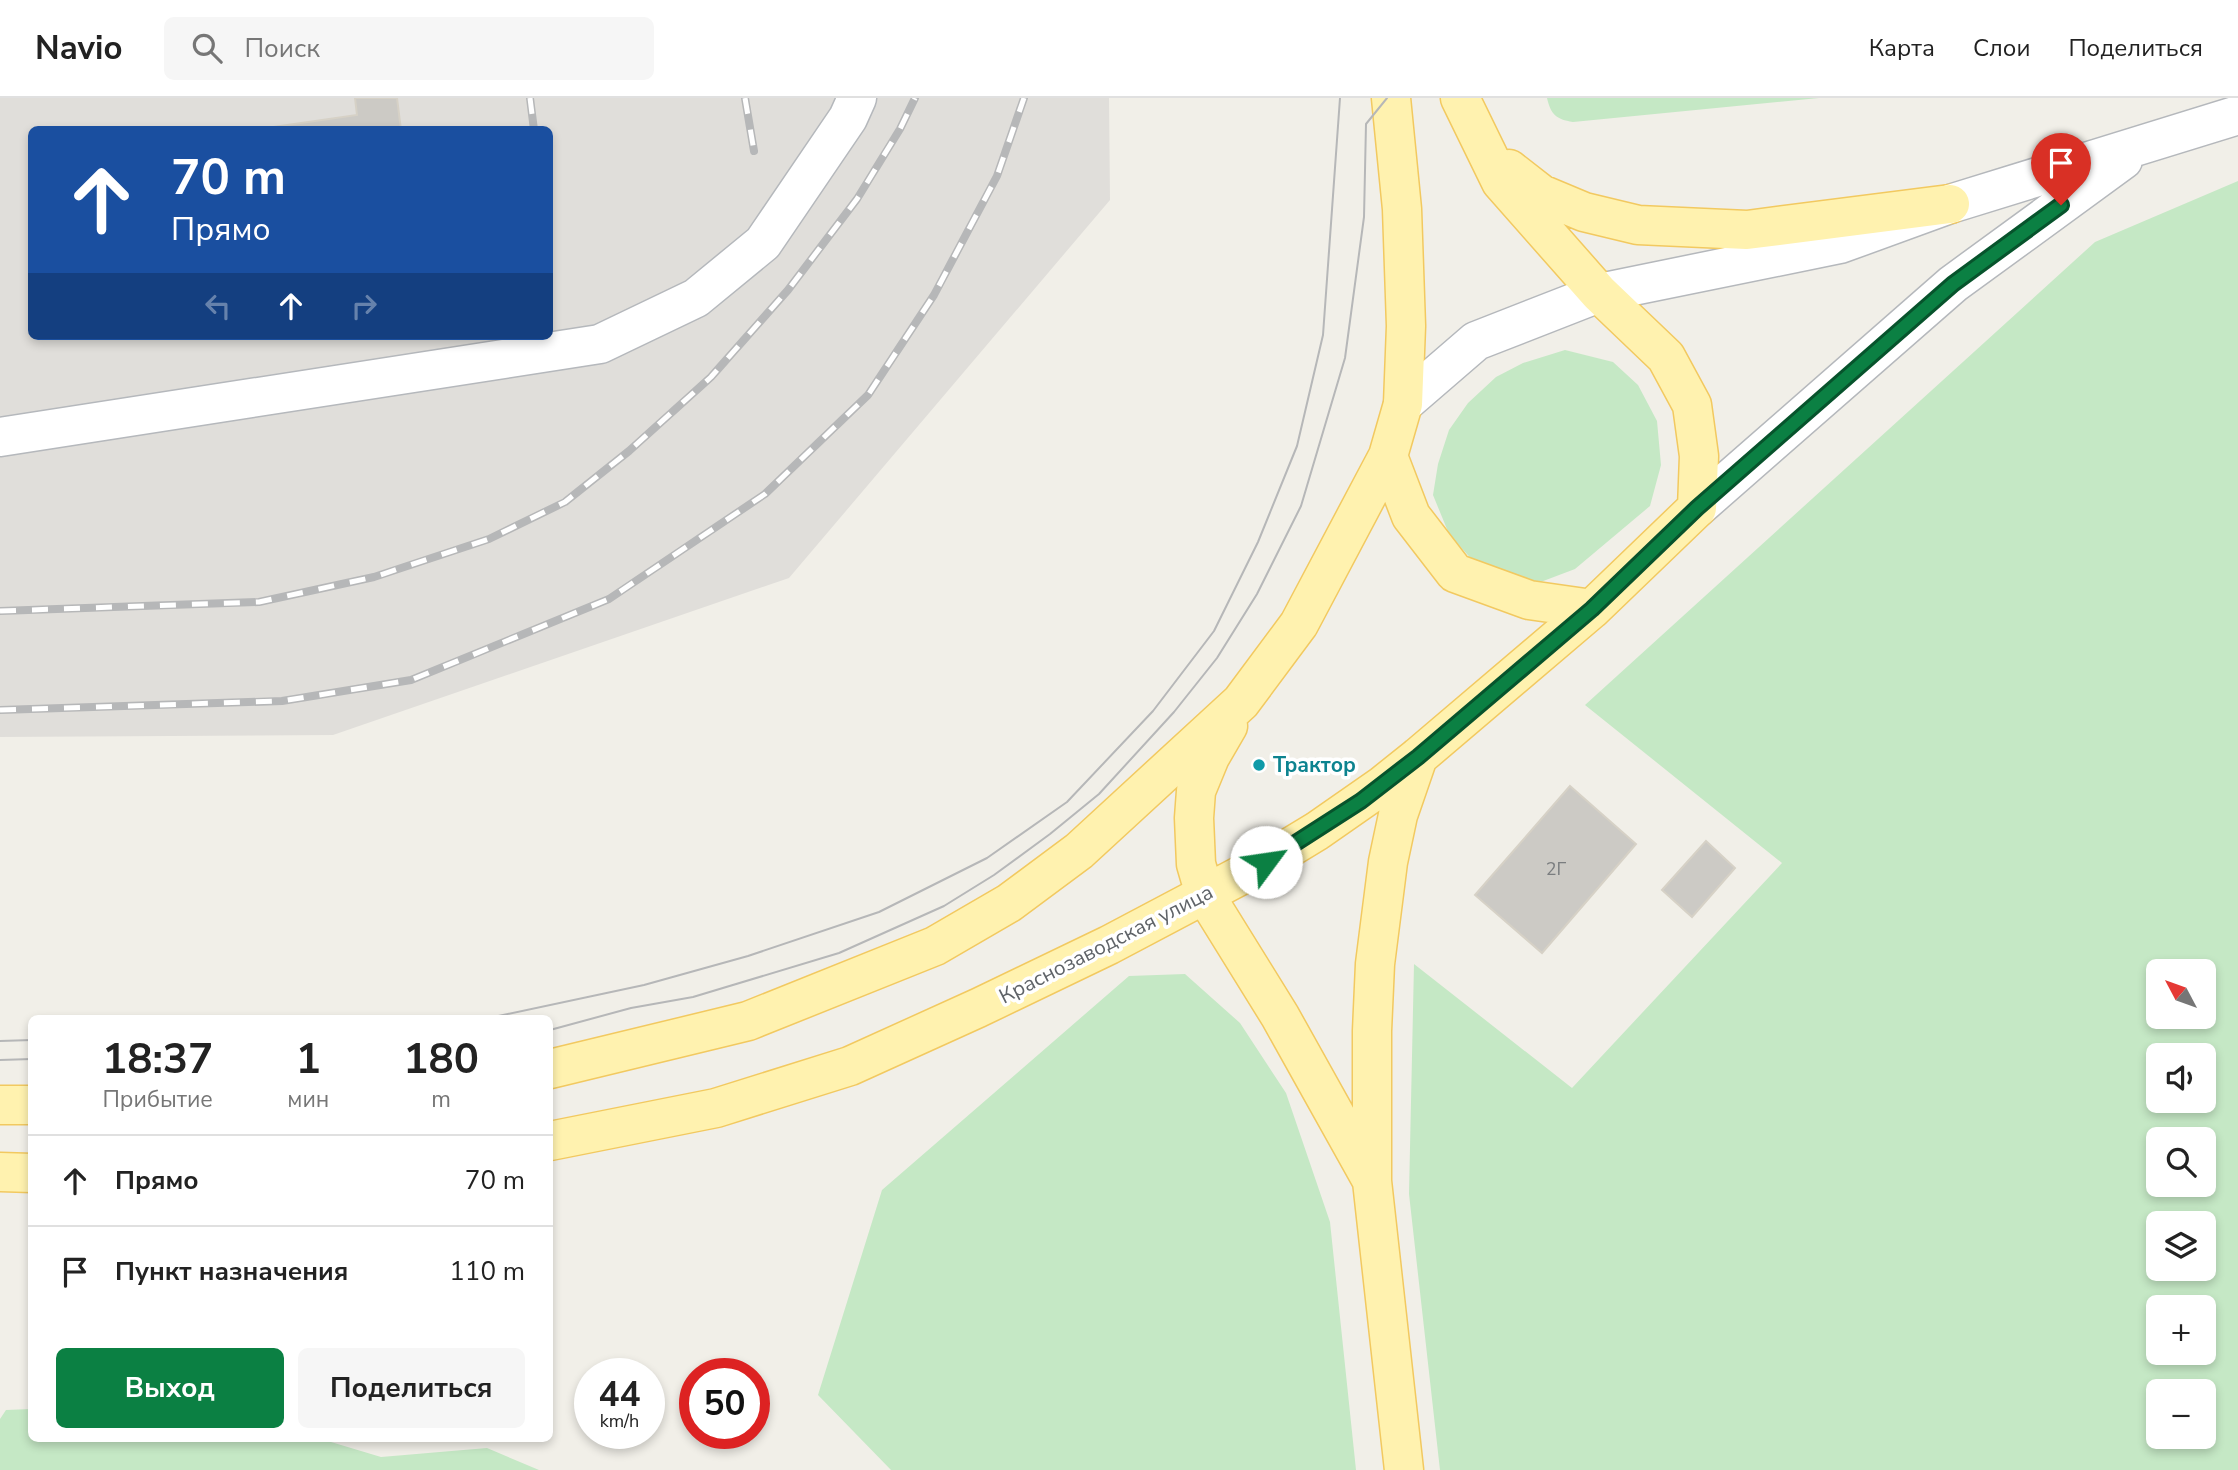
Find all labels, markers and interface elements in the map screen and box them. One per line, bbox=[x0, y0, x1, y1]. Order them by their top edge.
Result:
search box bbox=[164, 17, 654, 80]
text: Navio bbox=[35, 26, 122, 71]
icon: search bbox=[188, 29, 226, 67]
text: Поиск bbox=[244, 31, 320, 66]
text: Карта bbox=[1869, 32, 1935, 64]
text: Слои bbox=[1973, 32, 2030, 64]
text: Поделиться bbox=[2068, 32, 2203, 64]
pin bbox=[2031, 133, 2091, 205]
text: 70 m bbox=[171, 144, 286, 211]
icon: arrive bbox=[2042, 144, 2080, 182]
icon: ahead bbox=[56, 154, 147, 245]
text: Прямо bbox=[171, 208, 271, 251]
icon: left bbox=[199, 287, 237, 325]
icon: ahead bbox=[272, 287, 310, 325]
icon: right bbox=[345, 287, 383, 325]
place label: Трактор bbox=[1273, 751, 1356, 779]
marker: Трактор bbox=[1251, 757, 1267, 773]
position arrow bbox=[1229, 825, 1303, 899]
house number: 2Г bbox=[1546, 857, 1567, 881]
street label: Краснозаводская улица bbox=[994, 878, 1218, 1010]
north arrow bbox=[2146, 959, 2216, 1029]
map controls bbox=[2146, 959, 2216, 1449]
text: 18:37 bbox=[102, 1031, 213, 1088]
text: 1 bbox=[296, 1031, 321, 1088]
text: 180 bbox=[403, 1031, 479, 1088]
button: sound bbox=[2146, 1043, 2216, 1113]
text: Прибытие bbox=[102, 1084, 213, 1115]
text: мин bbox=[287, 1084, 329, 1115]
text: m bbox=[431, 1084, 451, 1115]
button: search bbox=[2146, 1127, 2216, 1197]
icon: ahead bbox=[56, 1162, 94, 1200]
text: Прямо bbox=[115, 1163, 199, 1198]
text: 70 m bbox=[465, 1163, 525, 1198]
button: layers bbox=[2146, 1211, 2216, 1281]
icon: arrive bbox=[56, 1253, 94, 1291]
text: Пункт назначения bbox=[115, 1254, 348, 1289]
text: 110 m bbox=[449, 1254, 525, 1289]
button: + bbox=[2146, 1295, 2216, 1365]
button: Выход bbox=[56, 1348, 284, 1428]
button: Поделиться bbox=[298, 1348, 525, 1428]
speed limit sign: 50 bbox=[679, 1358, 770, 1449]
text: 44 bbox=[598, 1371, 641, 1418]
button: − bbox=[2146, 1379, 2216, 1449]
text: km/h bbox=[600, 1409, 639, 1433]

